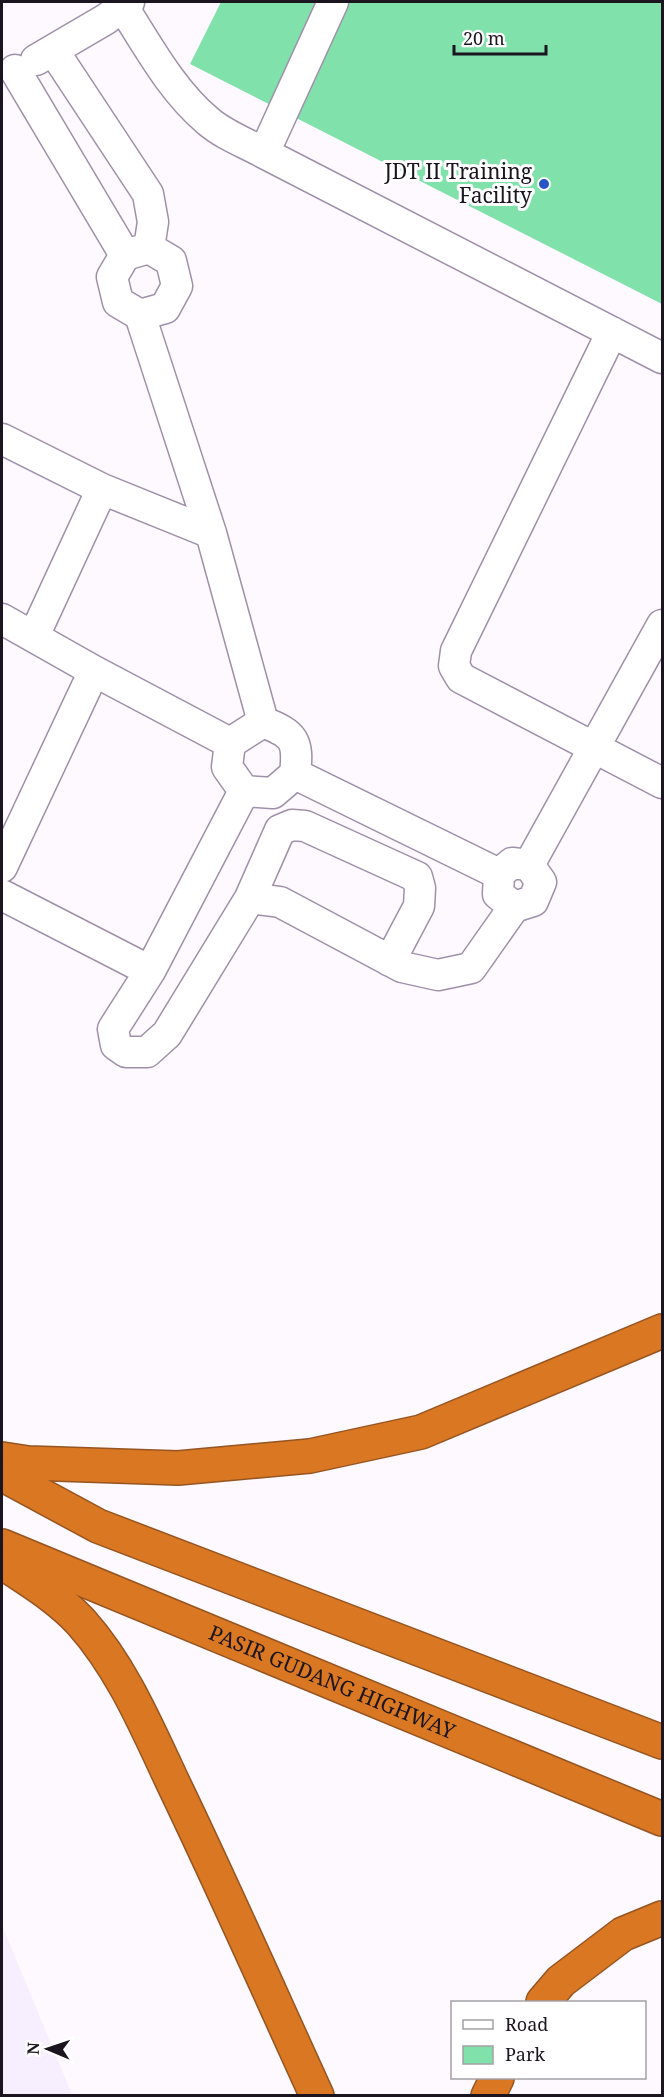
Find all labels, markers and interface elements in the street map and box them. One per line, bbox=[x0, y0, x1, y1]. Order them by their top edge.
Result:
scale bar bbox=[454, 18, 546, 56]
text: 20 m bbox=[463, 26, 505, 50]
place label: JDT II Training Facility bbox=[383, 157, 533, 209]
marker: JDT II Training Facility bbox=[537, 177, 551, 191]
street label: PASIR GUDANG HIGHWAY bbox=[205, 1618, 460, 1745]
legend bbox=[451, 2001, 646, 2079]
text: Road bbox=[505, 2012, 548, 2036]
north arrow bbox=[18, 2019, 78, 2079]
text: N bbox=[22, 2041, 44, 2055]
text: Park bbox=[505, 2042, 545, 2066]

